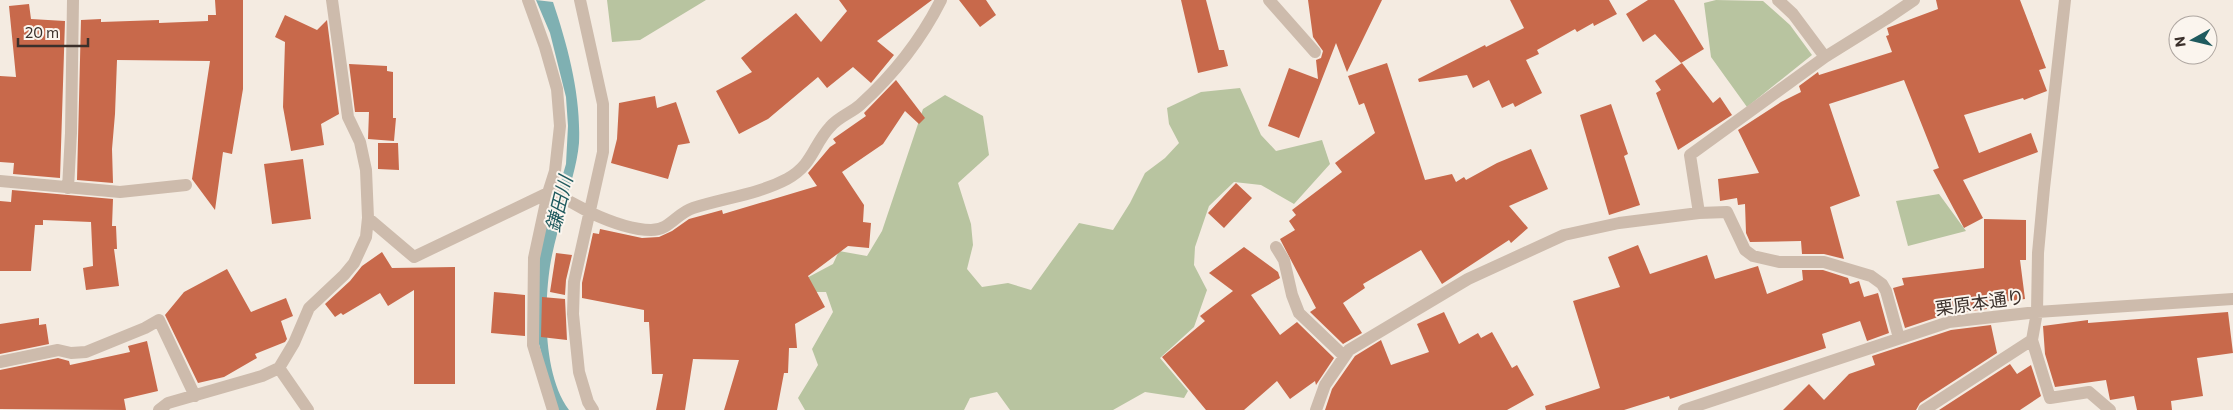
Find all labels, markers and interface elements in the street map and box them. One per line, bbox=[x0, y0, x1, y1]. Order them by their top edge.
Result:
scale bar bbox=[18, 15, 88, 47]
north arrow bbox=[2168, 15, 2218, 65]
text: 20 m bbox=[25, 23, 59, 41]
text: N bbox=[2170, 35, 2189, 48]
water label: 鎌田川 bbox=[540, 172, 577, 234]
street label: 栗原本通り bbox=[1934, 285, 2026, 319]

